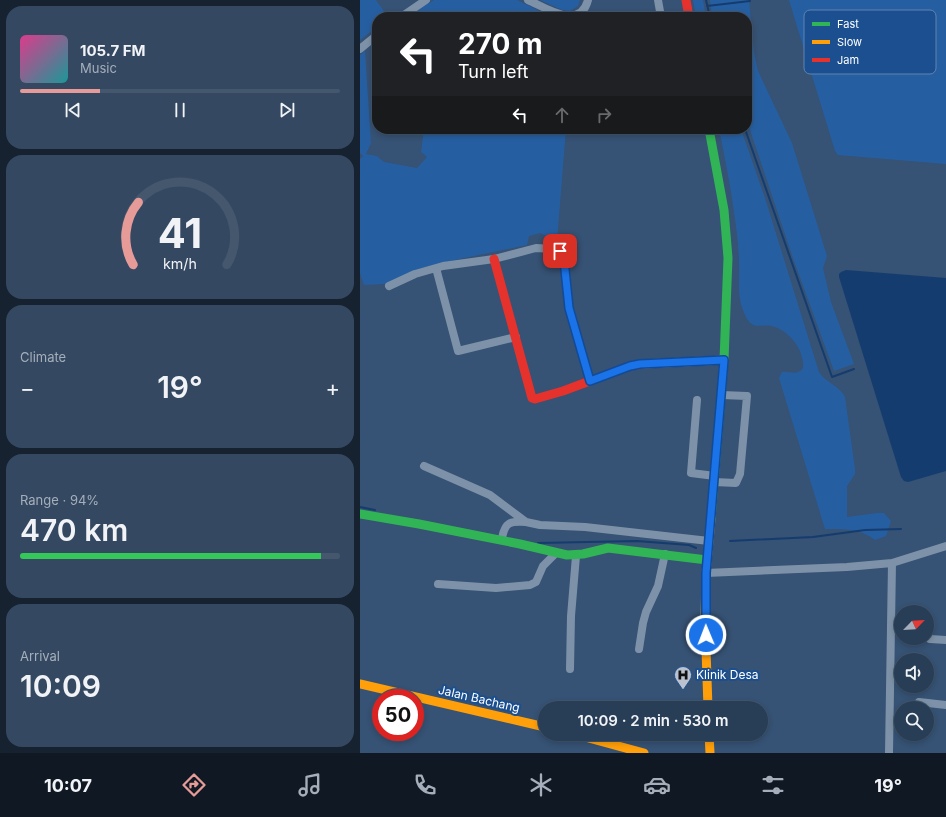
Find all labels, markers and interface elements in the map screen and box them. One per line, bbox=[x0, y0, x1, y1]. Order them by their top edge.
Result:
legend bbox=[804, 10, 936, 74]
text: Fast bbox=[837, 17, 859, 31]
text: 270 m bbox=[458, 27, 543, 61]
icon: left bbox=[392, 28, 444, 80]
text: Slow bbox=[837, 35, 862, 49]
text: 105.7 FM bbox=[80, 41, 146, 60]
text: Jam bbox=[837, 53, 859, 67]
text: Music bbox=[80, 60, 117, 76]
text: Turn left bbox=[458, 61, 528, 82]
icon: previous bbox=[62, 99, 84, 121]
icon: pause bbox=[169, 99, 191, 121]
icon: next bbox=[276, 99, 298, 121]
icon: left bbox=[509, 104, 531, 126]
icon: ahead bbox=[551, 104, 573, 126]
icon: right bbox=[593, 104, 615, 126]
text: 41 bbox=[158, 208, 202, 258]
pin bbox=[543, 234, 577, 268]
icon: arrive bbox=[549, 240, 571, 262]
text: km/h bbox=[163, 255, 197, 272]
text: Climate bbox=[20, 349, 66, 365]
text: 19° bbox=[157, 369, 203, 405]
text: − bbox=[20, 375, 35, 401]
text: + bbox=[325, 375, 340, 401]
text: Range · 94% bbox=[20, 492, 99, 508]
text: 470 km bbox=[20, 512, 128, 548]
north arrow bbox=[894, 605, 934, 645]
map controls bbox=[894, 605, 934, 741]
position arrow bbox=[685, 614, 727, 656]
text: Arrival bbox=[20, 648, 60, 664]
button: sound bbox=[894, 653, 934, 693]
hospital icon: Klinik Desa bbox=[673, 665, 693, 690]
place label: Klinik Desa bbox=[696, 667, 759, 682]
text: 10:09 bbox=[20, 668, 101, 704]
street label: Jalan Bachang bbox=[437, 682, 521, 715]
speed limit sign: 50 bbox=[372, 689, 424, 741]
button: search bbox=[894, 701, 934, 741]
text: 10:09 · 2 min · 530 m bbox=[577, 711, 729, 730]
icon: directions bbox=[180, 771, 208, 799]
icon: music bbox=[296, 771, 324, 799]
icon: phone bbox=[411, 771, 439, 799]
icon: climate bbox=[527, 771, 555, 799]
icon: car bbox=[643, 771, 671, 799]
icon: filters bbox=[759, 771, 787, 799]
text: 10:07 bbox=[44, 775, 92, 796]
text: 19° bbox=[874, 775, 902, 796]

